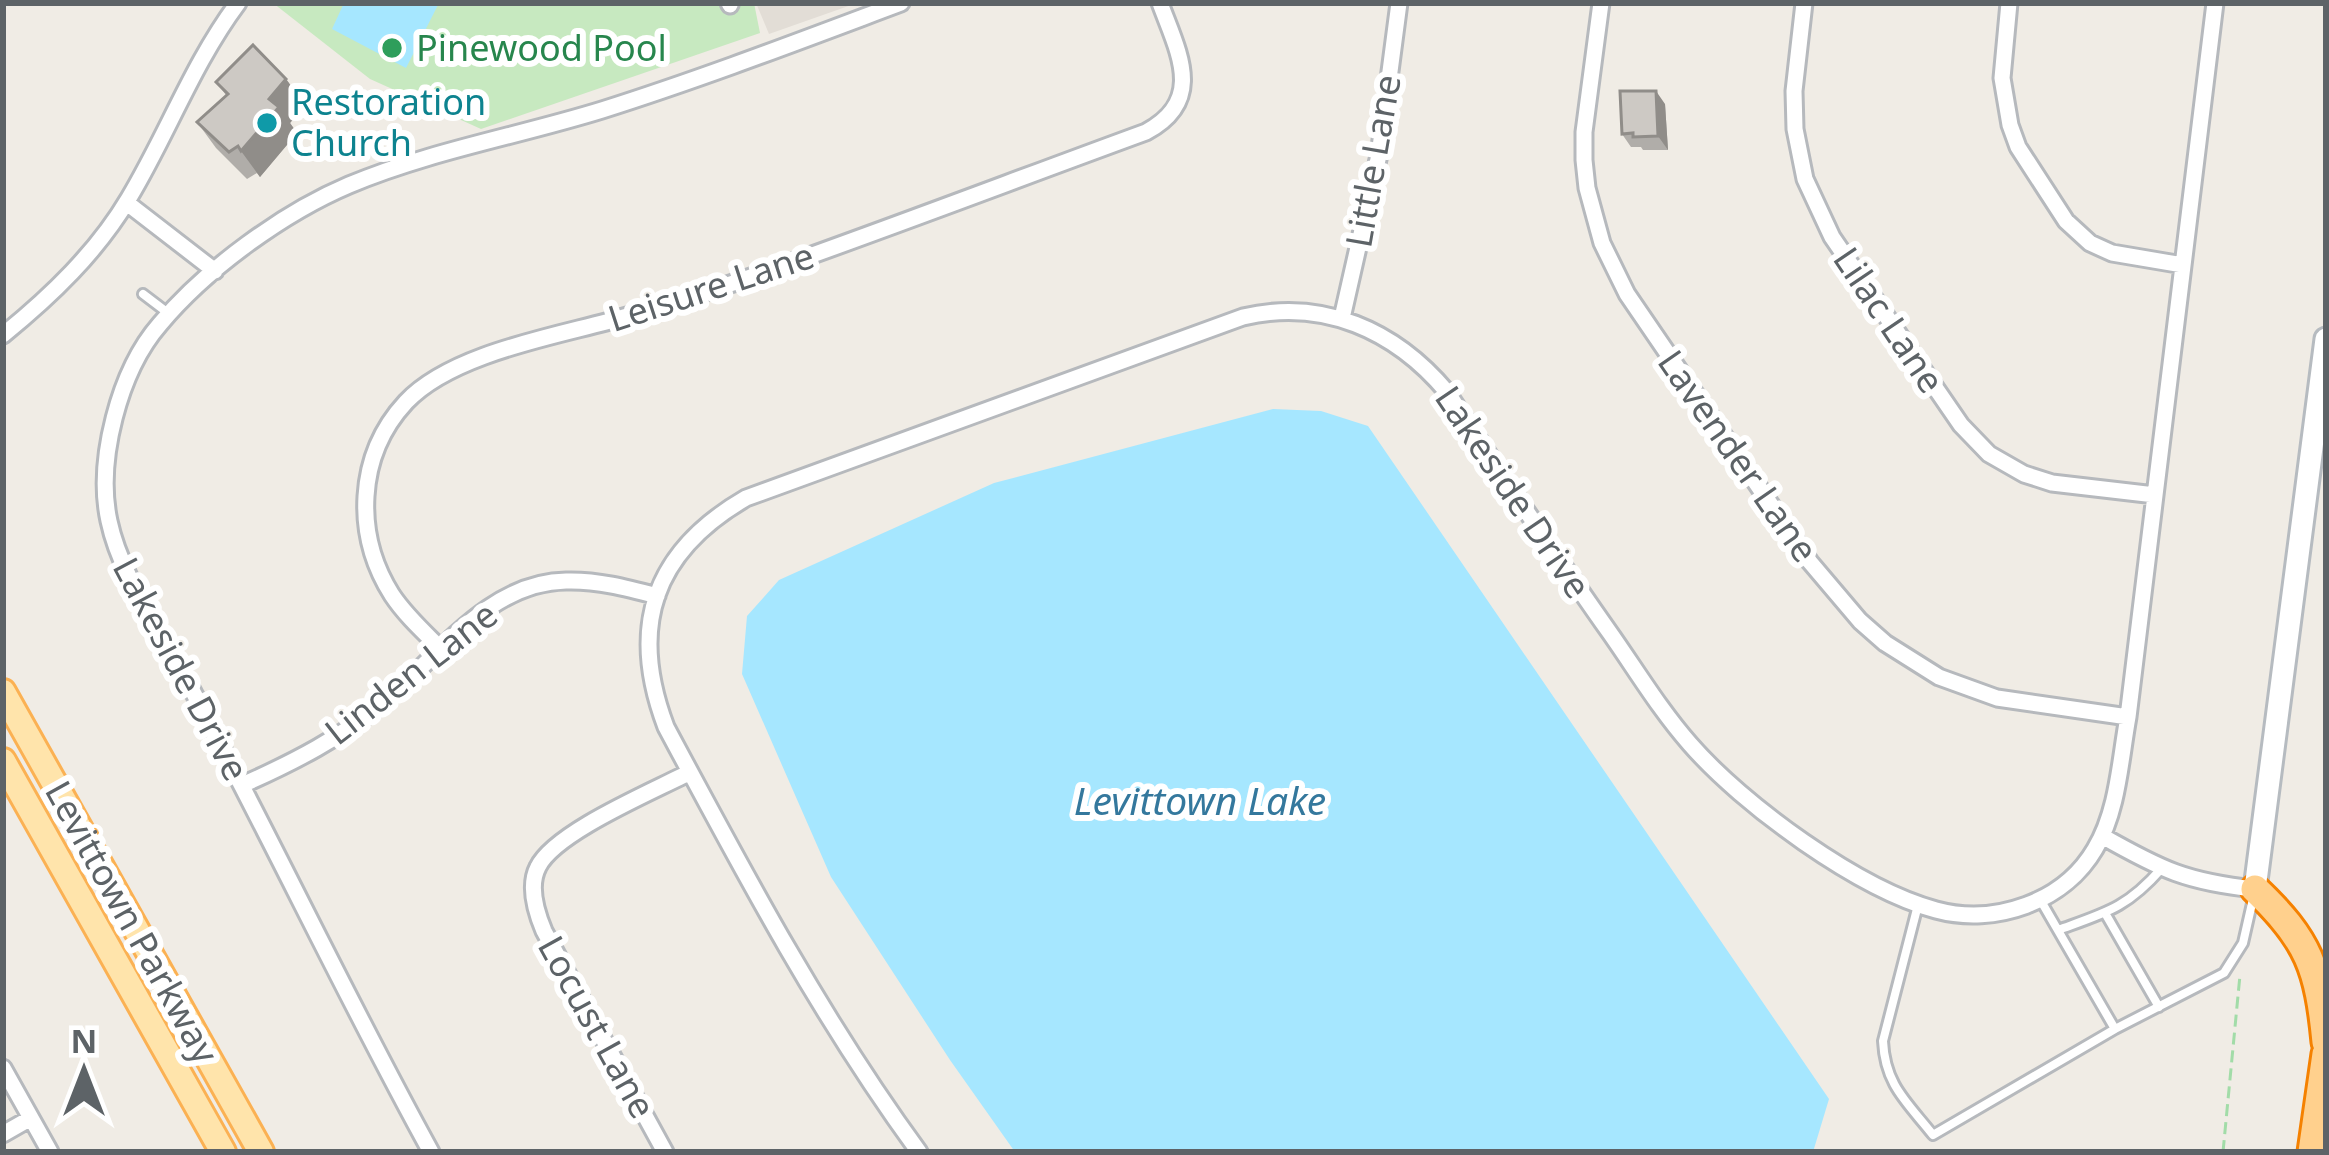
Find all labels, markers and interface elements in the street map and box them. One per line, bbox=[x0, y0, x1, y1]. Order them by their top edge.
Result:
place label: Pinewood Pool bbox=[416, 23, 667, 72]
marker: Pinewood Pool bbox=[379, 35, 405, 61]
street label: Little Lane bbox=[1333, 71, 1412, 251]
place label: Restoration Church bbox=[291, 77, 486, 167]
marker: Restoration Church bbox=[254, 110, 280, 136]
street label: Leisure Lane bbox=[602, 230, 820, 343]
street label: Lilac Lane bbox=[1823, 237, 1956, 402]
street label: Lavender Lane bbox=[1647, 340, 1830, 571]
street label: Lakeside Drive bbox=[1424, 376, 1602, 607]
street label: Lakeside Drive bbox=[102, 549, 261, 789]
street label: Linden Lane bbox=[314, 590, 507, 755]
street label: Levittown Parkway bbox=[34, 772, 231, 1072]
water label: Levittown Lake bbox=[1074, 773, 1326, 826]
street label: Locust Lane bbox=[527, 927, 668, 1127]
north arrow bbox=[24, 1011, 144, 1131]
text: N bbox=[71, 1018, 97, 1063]

